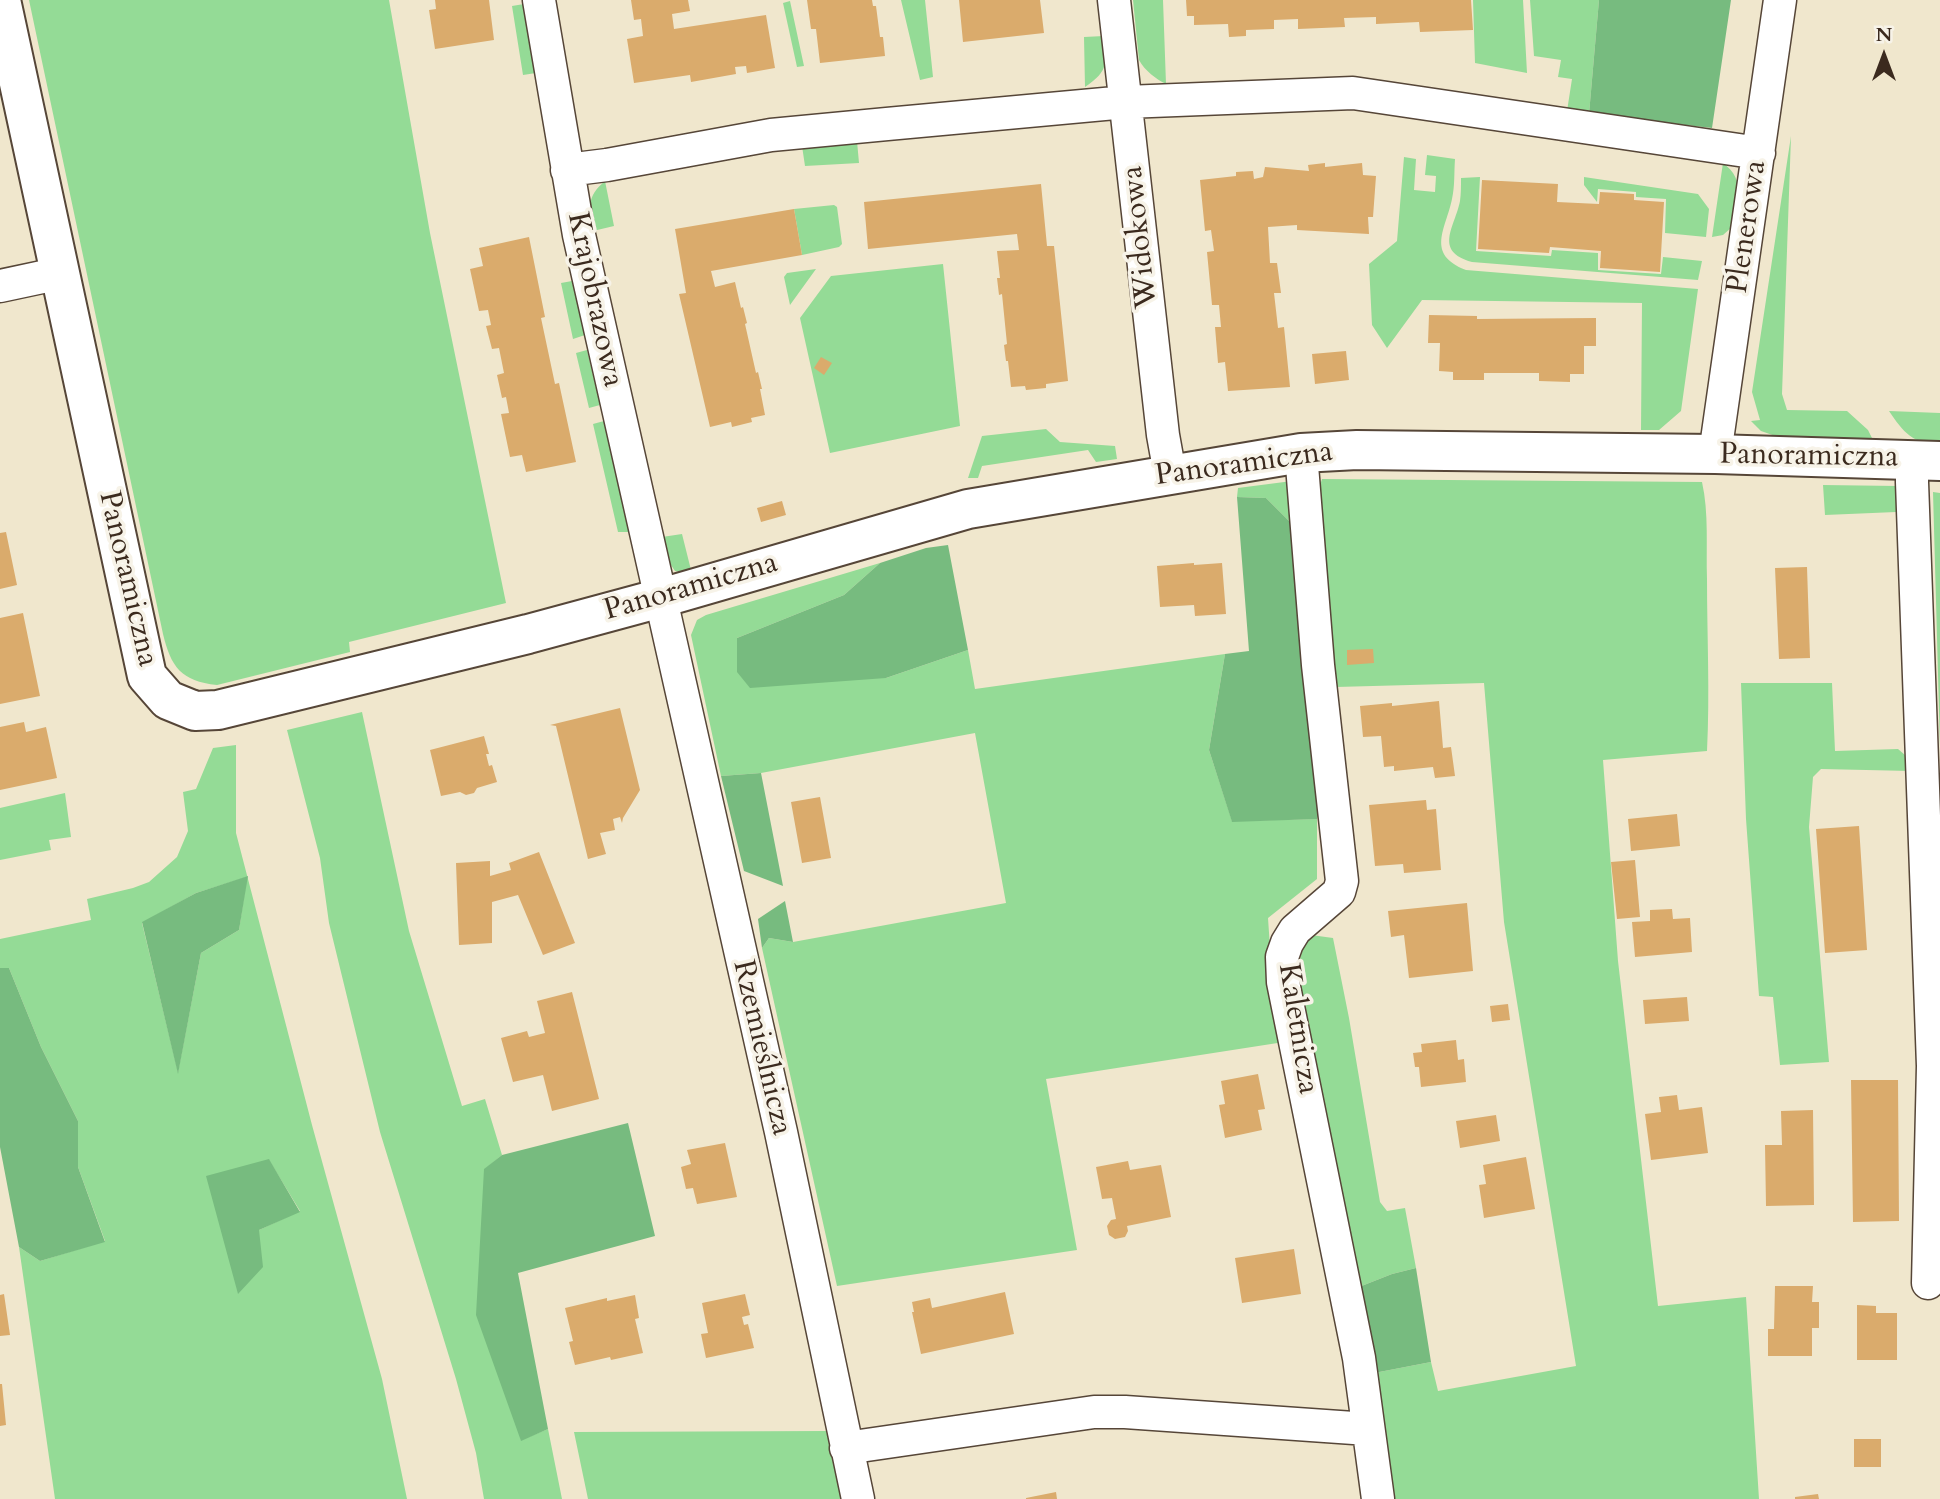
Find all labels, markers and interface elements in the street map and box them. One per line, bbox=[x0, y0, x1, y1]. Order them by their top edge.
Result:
north arrow bbox=[1849, 21, 1919, 91]
text: N bbox=[1876, 22, 1892, 48]
street label: Plenerowa bbox=[1721, 158, 1775, 296]
street label: Widokowa bbox=[1116, 164, 1166, 310]
street label: Krajobrazowa bbox=[558, 209, 630, 391]
street label: Panoramiczna bbox=[1153, 435, 1335, 495]
street label: Panoramiczna bbox=[1719, 437, 1899, 477]
street label: Panoramiczna bbox=[89, 488, 165, 670]
street label: Panoramiczna bbox=[600, 546, 782, 630]
street label: Rzemieślnicza bbox=[723, 957, 799, 1139]
street label: Kaletnicza bbox=[1269, 961, 1325, 1097]

